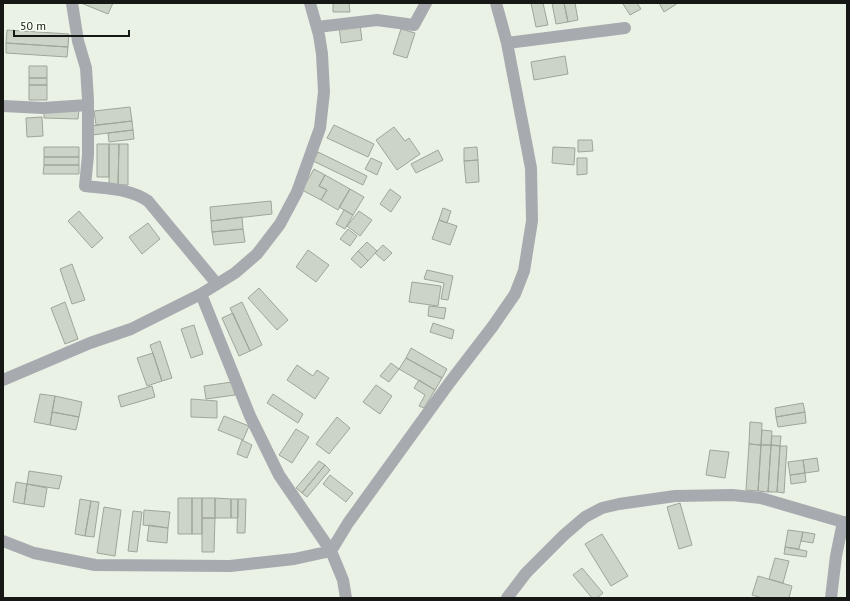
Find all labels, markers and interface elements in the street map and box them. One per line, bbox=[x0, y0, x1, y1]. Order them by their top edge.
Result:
scale bar bbox=[14, 12, 129, 38]
text: 50 m bbox=[20, 18, 46, 33]

